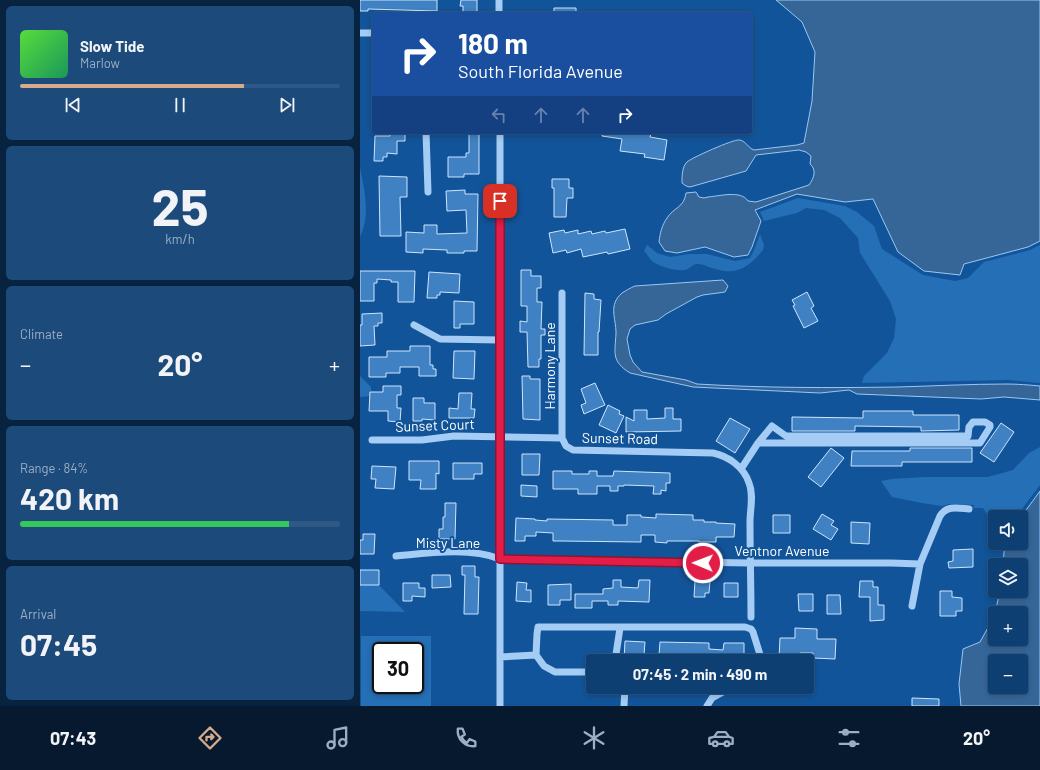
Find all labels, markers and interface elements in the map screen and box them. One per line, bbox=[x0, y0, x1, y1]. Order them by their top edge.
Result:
text: 180 m bbox=[458, 26, 528, 60]
icon: right bbox=[392, 28, 444, 80]
text: Slow Tide bbox=[80, 37, 144, 55]
text: Marlow bbox=[80, 55, 120, 71]
text: South Florida Avenue bbox=[458, 60, 623, 82]
icon: previous bbox=[62, 94, 84, 116]
icon: pause bbox=[169, 94, 191, 116]
icon: next bbox=[276, 94, 298, 116]
icon: left bbox=[488, 104, 510, 126]
icon: ahead bbox=[530, 104, 552, 126]
icon: ahead bbox=[572, 104, 594, 126]
icon: right bbox=[614, 104, 636, 126]
text: 25 bbox=[151, 174, 209, 236]
pin bbox=[483, 184, 517, 218]
icon: arrive bbox=[489, 190, 511, 212]
text: km/h bbox=[165, 231, 195, 247]
street label: Harmony Lane bbox=[541, 322, 558, 410]
text: Climate bbox=[20, 326, 63, 342]
text: 20° bbox=[157, 346, 203, 382]
text: − bbox=[20, 351, 31, 377]
text: + bbox=[329, 351, 340, 377]
street label: Sunset Court bbox=[395, 415, 475, 435]
street label: Sunset Road bbox=[582, 429, 658, 447]
text: Range · 84% bbox=[20, 460, 88, 476]
text: 420 km bbox=[20, 480, 119, 516]
map controls bbox=[988, 510, 1028, 694]
button: sound bbox=[988, 510, 1028, 550]
street label: Misty Lane bbox=[416, 534, 480, 551]
position arrow bbox=[682, 542, 724, 584]
street label: Ventnor Avenue bbox=[734, 542, 830, 559]
button: layers bbox=[988, 558, 1028, 598]
text: Arrival bbox=[20, 606, 56, 622]
button: + bbox=[988, 606, 1028, 646]
text: 07:45 bbox=[20, 626, 97, 662]
speed limit sign: 30 bbox=[372, 642, 424, 694]
button: − bbox=[988, 654, 1028, 694]
text: 07:45 · 2 min · 490 m bbox=[633, 665, 767, 683]
icon: directions bbox=[196, 724, 224, 752]
icon: music bbox=[324, 724, 352, 752]
icon: phone bbox=[452, 724, 480, 752]
icon: climate bbox=[580, 724, 608, 752]
icon: car bbox=[707, 724, 735, 752]
icon: filters bbox=[835, 724, 863, 752]
text: 07:43 bbox=[50, 727, 96, 749]
text: 20° bbox=[963, 727, 990, 749]

